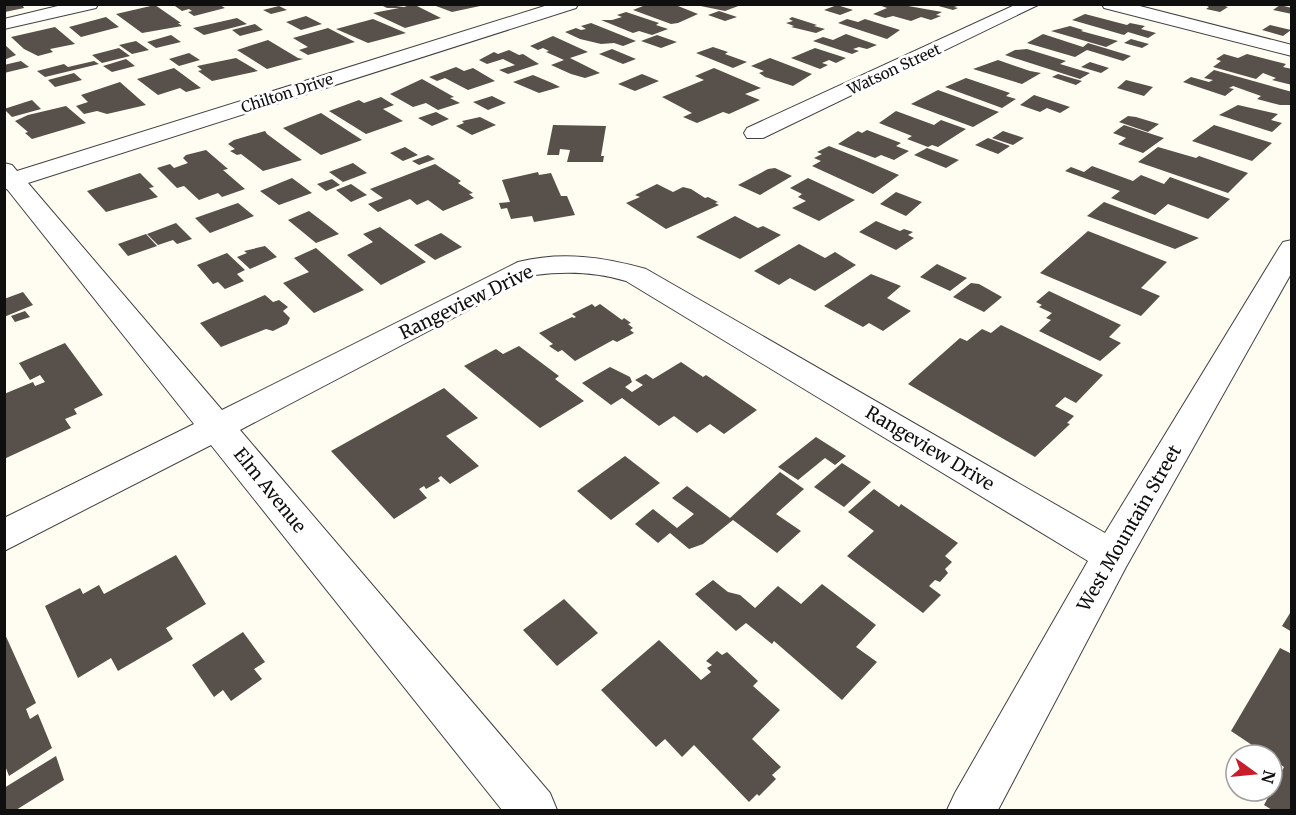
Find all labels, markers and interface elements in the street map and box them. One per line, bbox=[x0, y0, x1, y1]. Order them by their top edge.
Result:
street label: Watson Street bbox=[843, 39, 944, 99]
street label: Chilton Drive bbox=[239, 69, 336, 117]
street label: Rangeview Drive bbox=[395, 260, 537, 344]
street label: Rangeview Drive bbox=[861, 401, 999, 495]
street label: West Mountain Street bbox=[1071, 441, 1186, 616]
street label: Elm Avenue bbox=[229, 443, 311, 537]
north arrow bbox=[1224, 743, 1284, 803]
text: N bbox=[1257, 768, 1280, 786]

